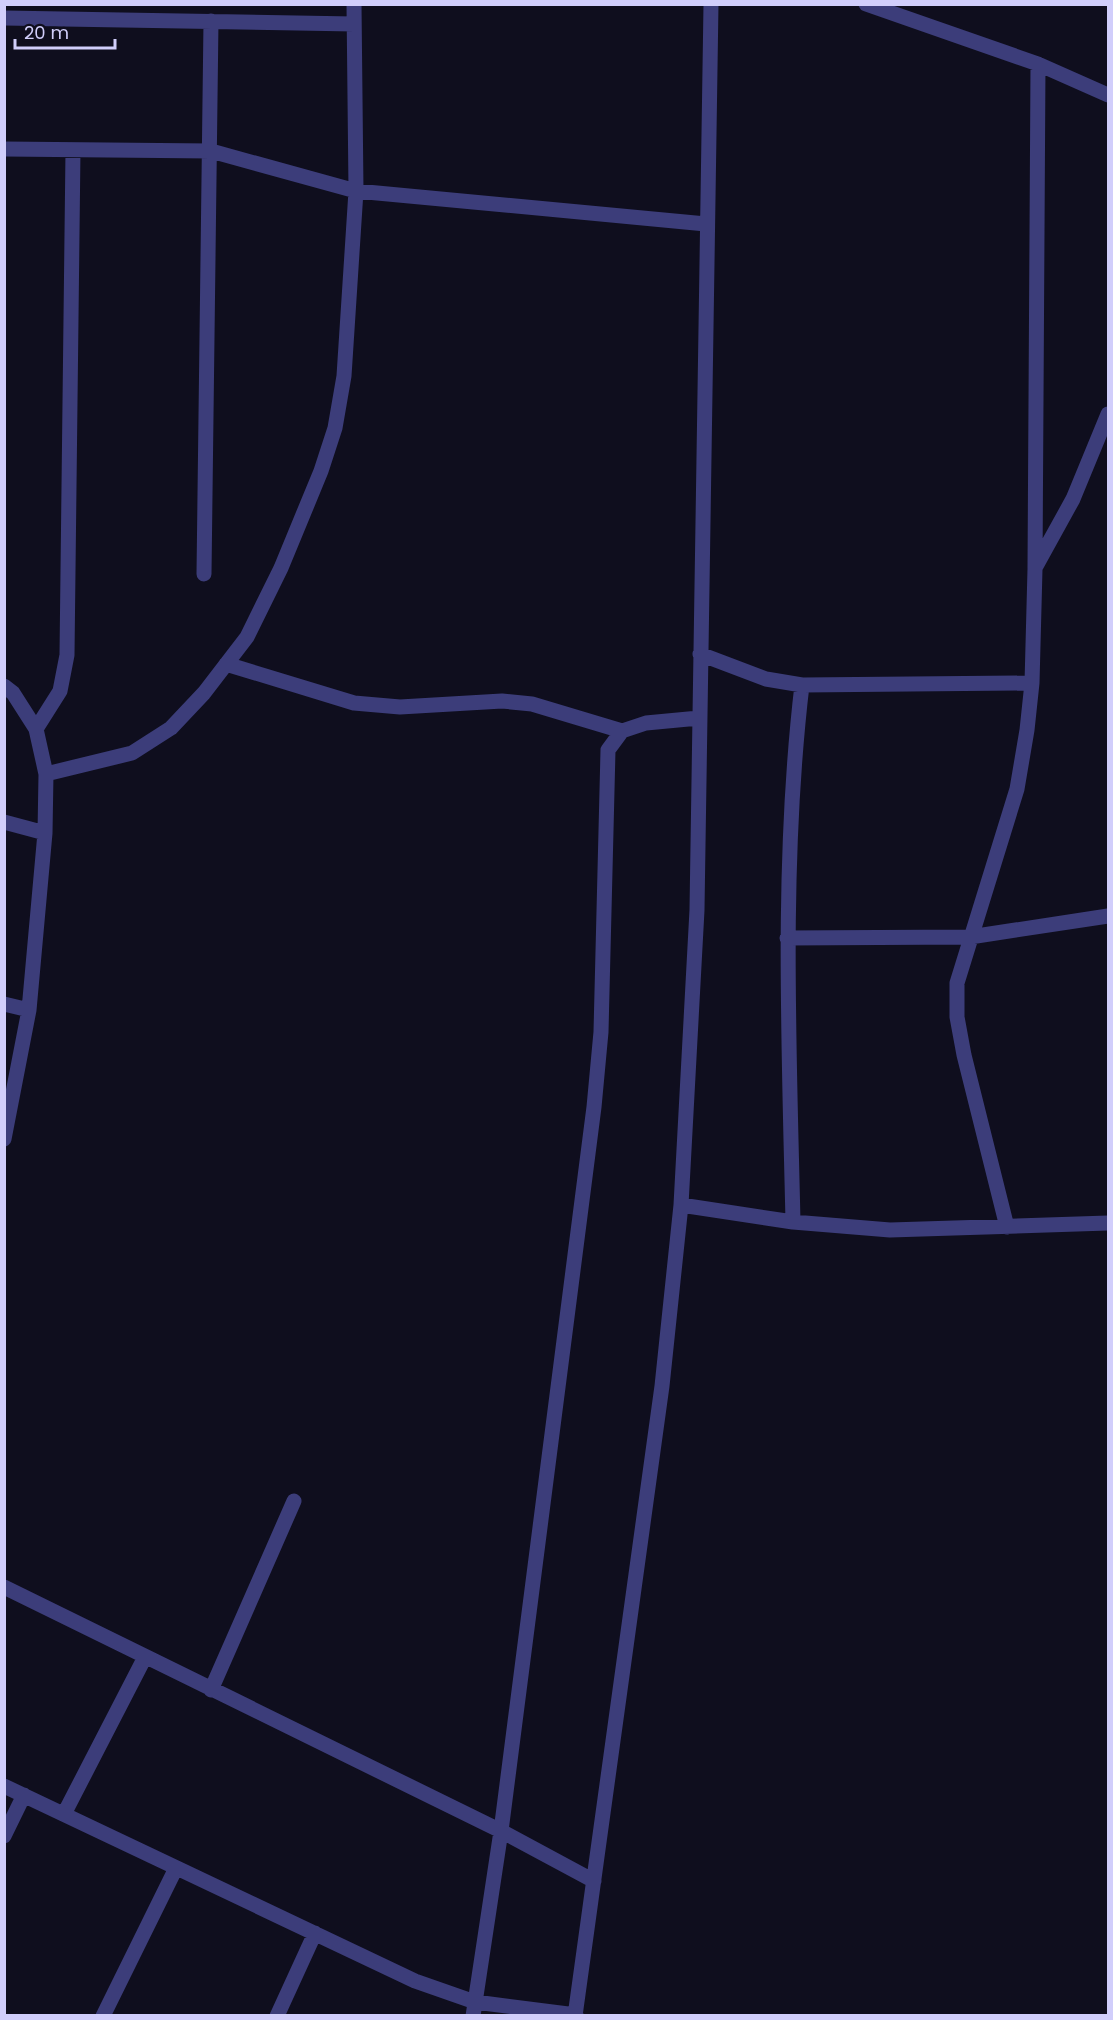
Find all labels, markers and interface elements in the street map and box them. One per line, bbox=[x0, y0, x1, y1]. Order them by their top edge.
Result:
scale bar bbox=[15, 12, 116, 50]
text: 20 m bbox=[24, 20, 69, 45]

